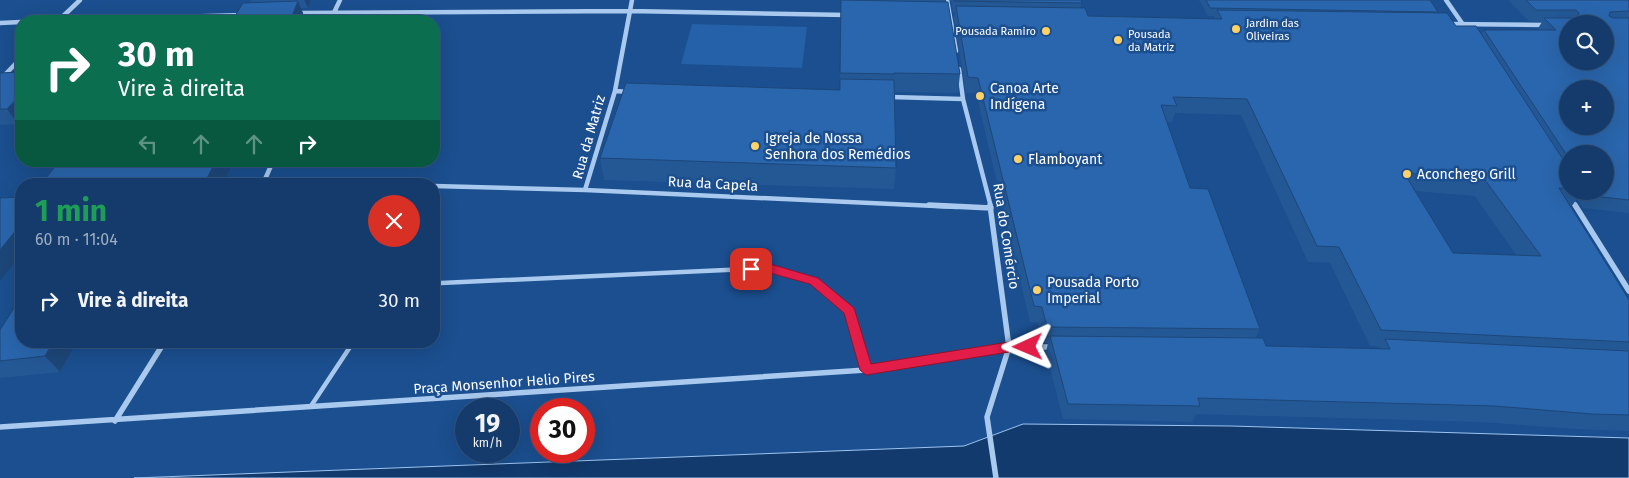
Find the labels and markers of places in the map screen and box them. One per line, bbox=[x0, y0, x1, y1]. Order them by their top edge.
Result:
place label: Jardim das Oliveiras bbox=[1246, 17, 1299, 43]
marker: Jardim das Oliveiras bbox=[1230, 23, 1242, 35]
place label: Pousada Ramiro bbox=[955, 25, 1036, 38]
marker: Pousada Ramiro bbox=[1040, 25, 1052, 37]
place label: Pousada da Matriz bbox=[1128, 28, 1174, 54]
marker: Pousada da Matriz bbox=[1112, 34, 1124, 46]
place label: Canoa Arte Indígena bbox=[990, 80, 1059, 113]
marker: Canoa Arte Indígena bbox=[974, 90, 986, 102]
place label: Igreja de Nossa Senhora dos Remédios bbox=[765, 130, 911, 163]
marker: Igreja de Nossa Senhora dos Remédios bbox=[749, 140, 761, 152]
place label: Flamboyant bbox=[1028, 151, 1103, 168]
marker: Flamboyant bbox=[1012, 153, 1024, 165]
place label: Aconchego Grill bbox=[1417, 166, 1516, 183]
marker: Aconchego Grill bbox=[1401, 168, 1413, 180]
pin bbox=[730, 248, 772, 290]
place label: Pousada Porto Imperial bbox=[1047, 274, 1139, 307]
marker: Pousada Porto Imperial bbox=[1031, 284, 1043, 296]

